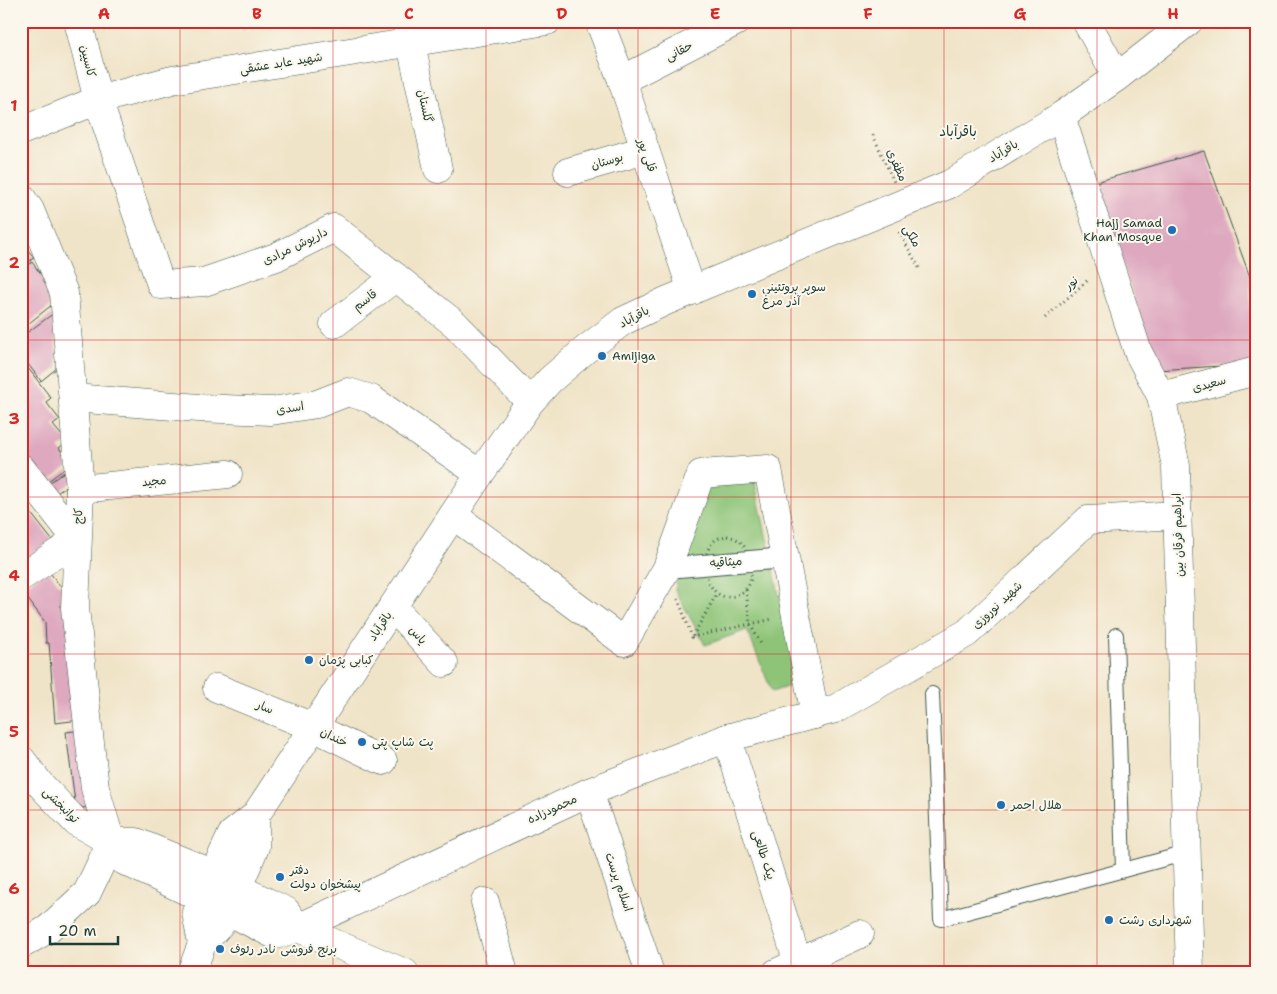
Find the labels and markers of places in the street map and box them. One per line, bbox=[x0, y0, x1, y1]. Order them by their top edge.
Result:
place label: Hajj Samad Khan Mosque bbox=[1083, 215, 1162, 245]
marker: Hajj Samad Khan Mosque bbox=[1166, 224, 1178, 236]
place label: سوپر پروتئینی آذر مرغ bbox=[762, 279, 826, 310]
marker: سوپر پروتئینی آذر مرغ bbox=[746, 288, 758, 300]
place label: Amijiga bbox=[612, 348, 656, 364]
marker: Amijiga bbox=[596, 350, 608, 362]
place label: کبابی پژمان bbox=[319, 652, 373, 668]
marker: کبابی پژمان bbox=[303, 654, 315, 666]
place label: پت شاپ پتی bbox=[372, 734, 434, 750]
marker: پت شاپ پتی bbox=[356, 736, 368, 748]
place label: هلال احمر bbox=[1010, 797, 1062, 813]
marker: هلال احمر bbox=[995, 799, 1007, 811]
place label: دفتر پیشخوان دولت bbox=[289, 862, 361, 892]
marker: دفتر پیشخوان دولت bbox=[274, 871, 286, 883]
place label: شهرداری رشت bbox=[1119, 912, 1192, 928]
marker: شهرداری رشت bbox=[1103, 914, 1115, 926]
place label: برنج فروشی نادر رئوف bbox=[230, 941, 337, 958]
marker: برنج فروشی نادر رئوف bbox=[214, 943, 226, 955]

